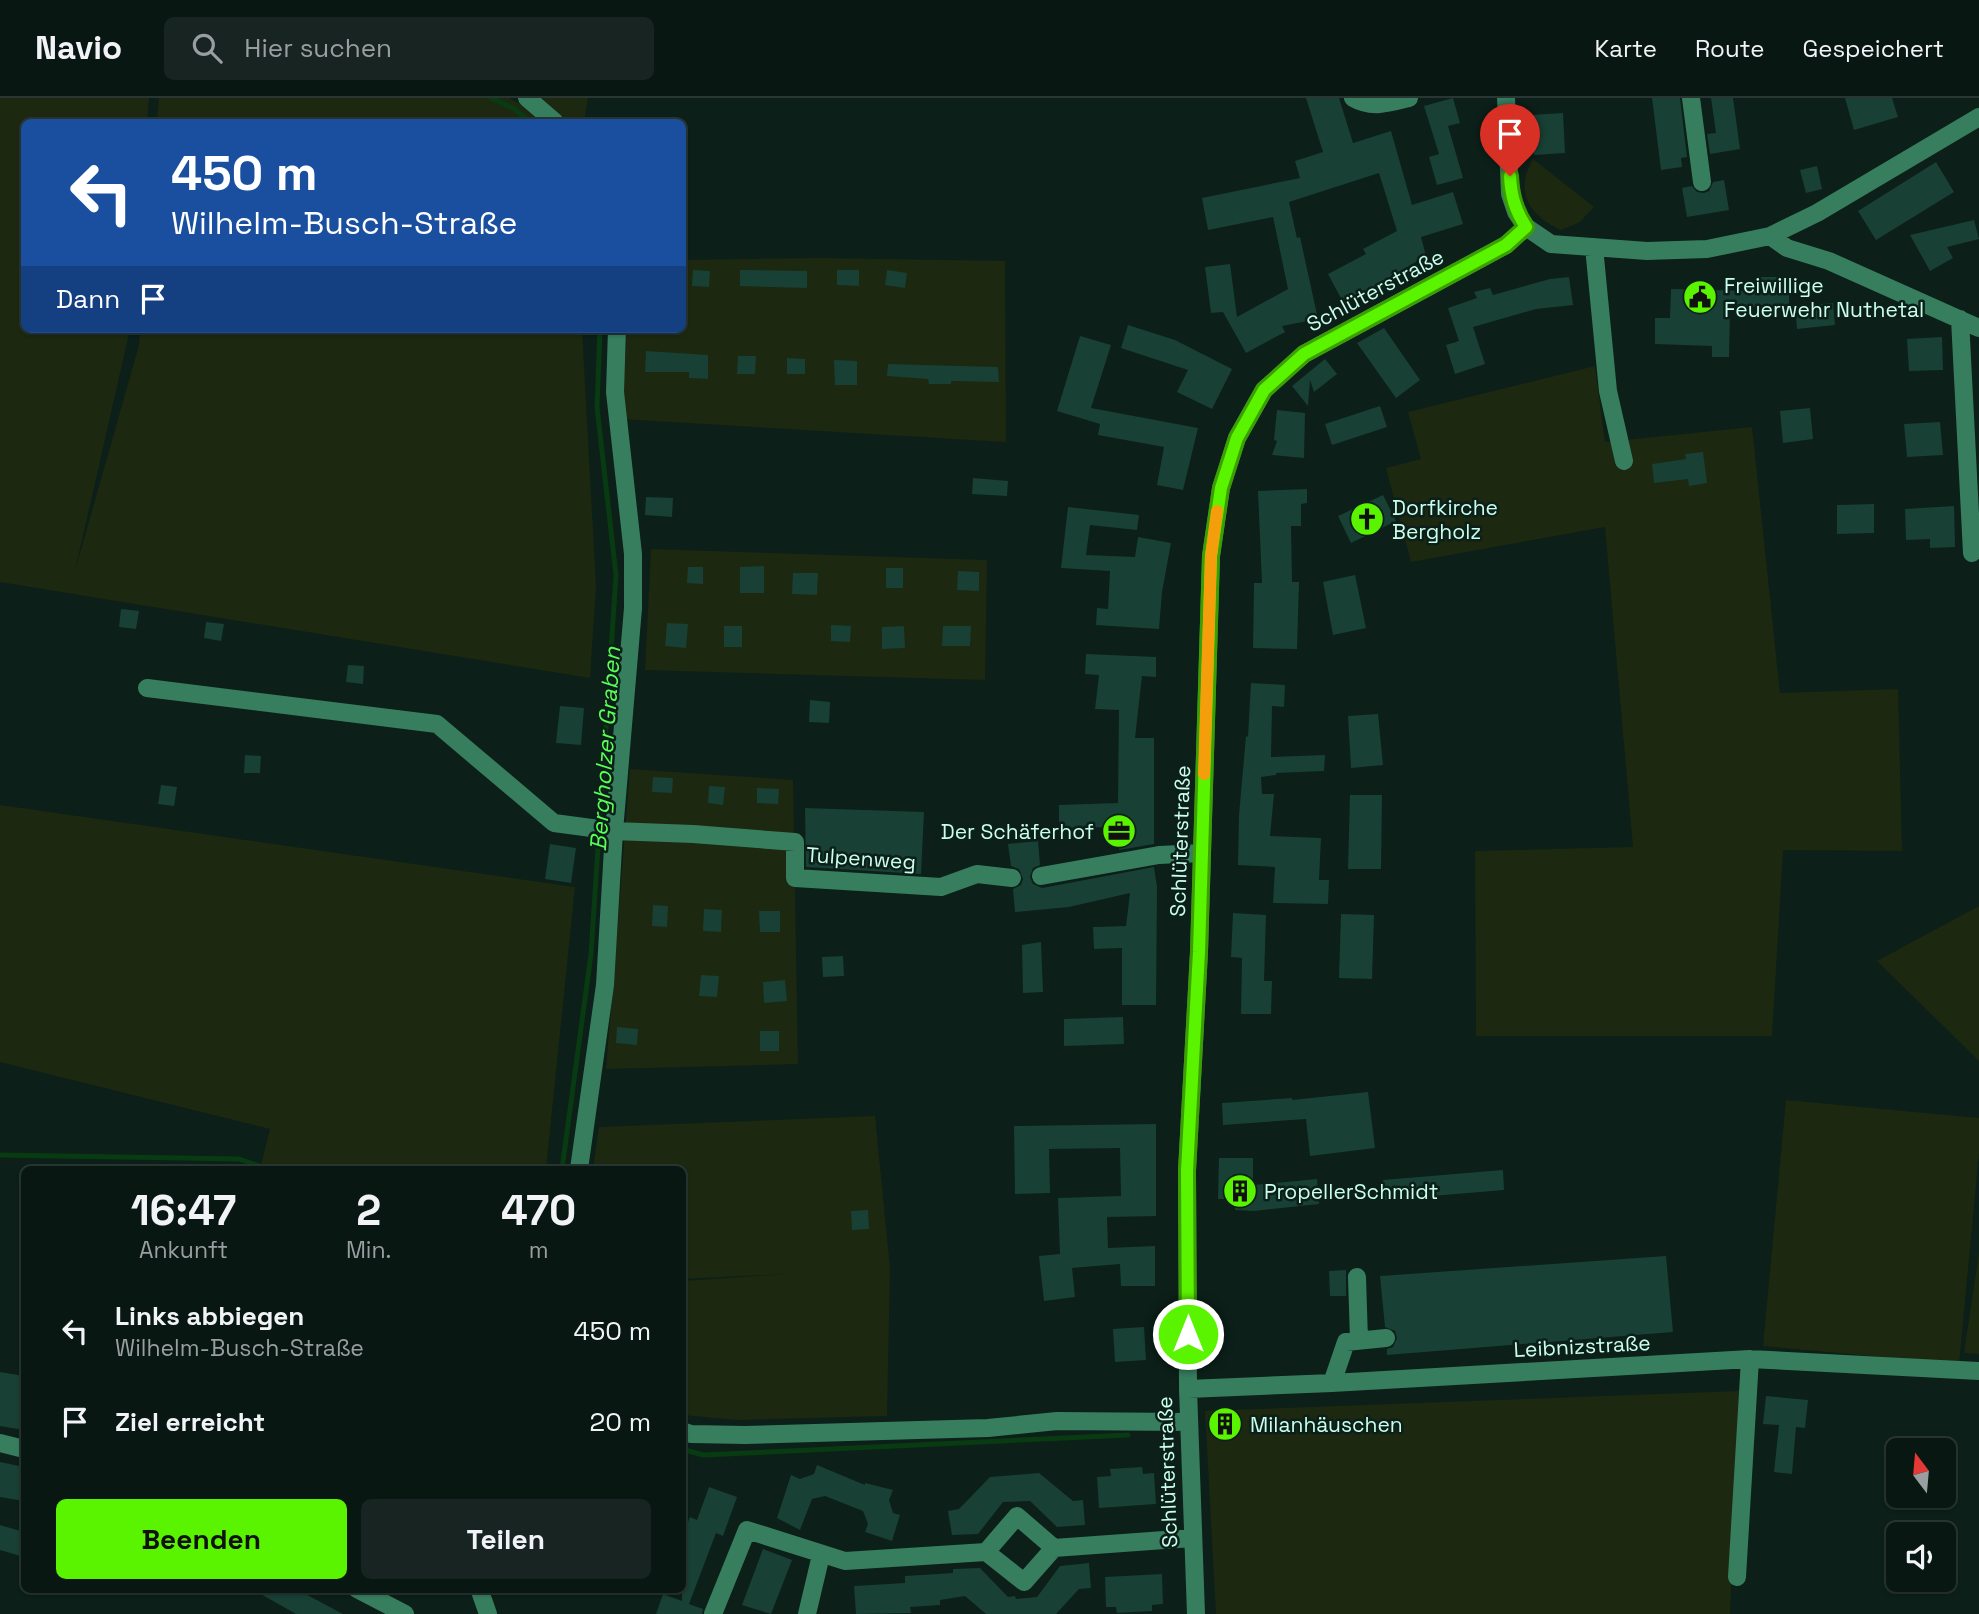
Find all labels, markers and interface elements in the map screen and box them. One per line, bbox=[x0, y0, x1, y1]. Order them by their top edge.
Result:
search box bbox=[164, 17, 654, 80]
text: Navio bbox=[35, 27, 122, 69]
icon: search bbox=[188, 29, 226, 67]
text: Hier suchen bbox=[244, 31, 392, 65]
text: Karte bbox=[1595, 33, 1657, 64]
text: Route bbox=[1695, 33, 1764, 64]
text: Gespeichert bbox=[1802, 33, 1944, 64]
pin bbox=[1480, 104, 1540, 176]
icon: arrive bbox=[1491, 115, 1529, 153]
text: 450 m bbox=[171, 142, 318, 204]
icon: left bbox=[56, 147, 147, 238]
text: Wilhelm-Busch-Straße bbox=[171, 203, 517, 243]
street label: Schlüterstraße bbox=[1302, 243, 1448, 337]
place label: Freiwillige Feuerwehr Nuthetal bbox=[1724, 272, 1924, 323]
public building icon: Freiwillige Feuerwehr Nuthetal bbox=[1681, 278, 1719, 316]
icon: arrive bbox=[134, 280, 172, 318]
text: Dann bbox=[56, 282, 120, 316]
place label: Dorfkirche Bergholz bbox=[1392, 494, 1498, 545]
church icon: Dorfkirche Bergholz bbox=[1348, 500, 1386, 538]
water label: Bergholzer Graben bbox=[583, 645, 627, 852]
street label: Schlüterstraße bbox=[1164, 765, 1196, 917]
office icon: Der Schäferhof bbox=[1100, 812, 1138, 850]
place label: Der Schäferhof bbox=[941, 818, 1094, 845]
street label: Tulpenweg bbox=[805, 841, 917, 875]
building icon: PropellerSchmidt bbox=[1221, 1172, 1259, 1210]
place label: PropellerSchmidt bbox=[1264, 1178, 1438, 1205]
text: 16:47 bbox=[131, 1184, 236, 1237]
text: 2 bbox=[356, 1184, 381, 1237]
text: 470 bbox=[501, 1184, 576, 1237]
text: Ankunft bbox=[139, 1235, 228, 1265]
text: Min. bbox=[346, 1235, 391, 1265]
text: m bbox=[529, 1235, 549, 1265]
position arrow bbox=[1151, 1297, 1225, 1371]
text: Links abbiegen bbox=[115, 1299, 304, 1333]
icon: left bbox=[56, 1312, 94, 1350]
text: 450 m bbox=[573, 1314, 651, 1348]
street label: Leibnizstraße bbox=[1513, 1329, 1651, 1363]
text: Wilhelm-Busch-Straße bbox=[115, 1333, 364, 1363]
street label: Schlüterstraße bbox=[1151, 1396, 1183, 1548]
icon: arrive bbox=[56, 1403, 94, 1441]
text: Ziel erreicht bbox=[115, 1405, 265, 1439]
text: 20 m bbox=[590, 1405, 651, 1439]
building icon: Milanhäuschen bbox=[1206, 1405, 1244, 1443]
place label: Milanhäuschen bbox=[1250, 1411, 1403, 1438]
north arrow bbox=[1886, 1438, 1956, 1508]
map controls bbox=[1886, 1438, 1956, 1592]
button: Beenden bbox=[56, 1499, 347, 1579]
button: Teilen bbox=[361, 1499, 651, 1579]
button: sound bbox=[1886, 1522, 1956, 1592]

